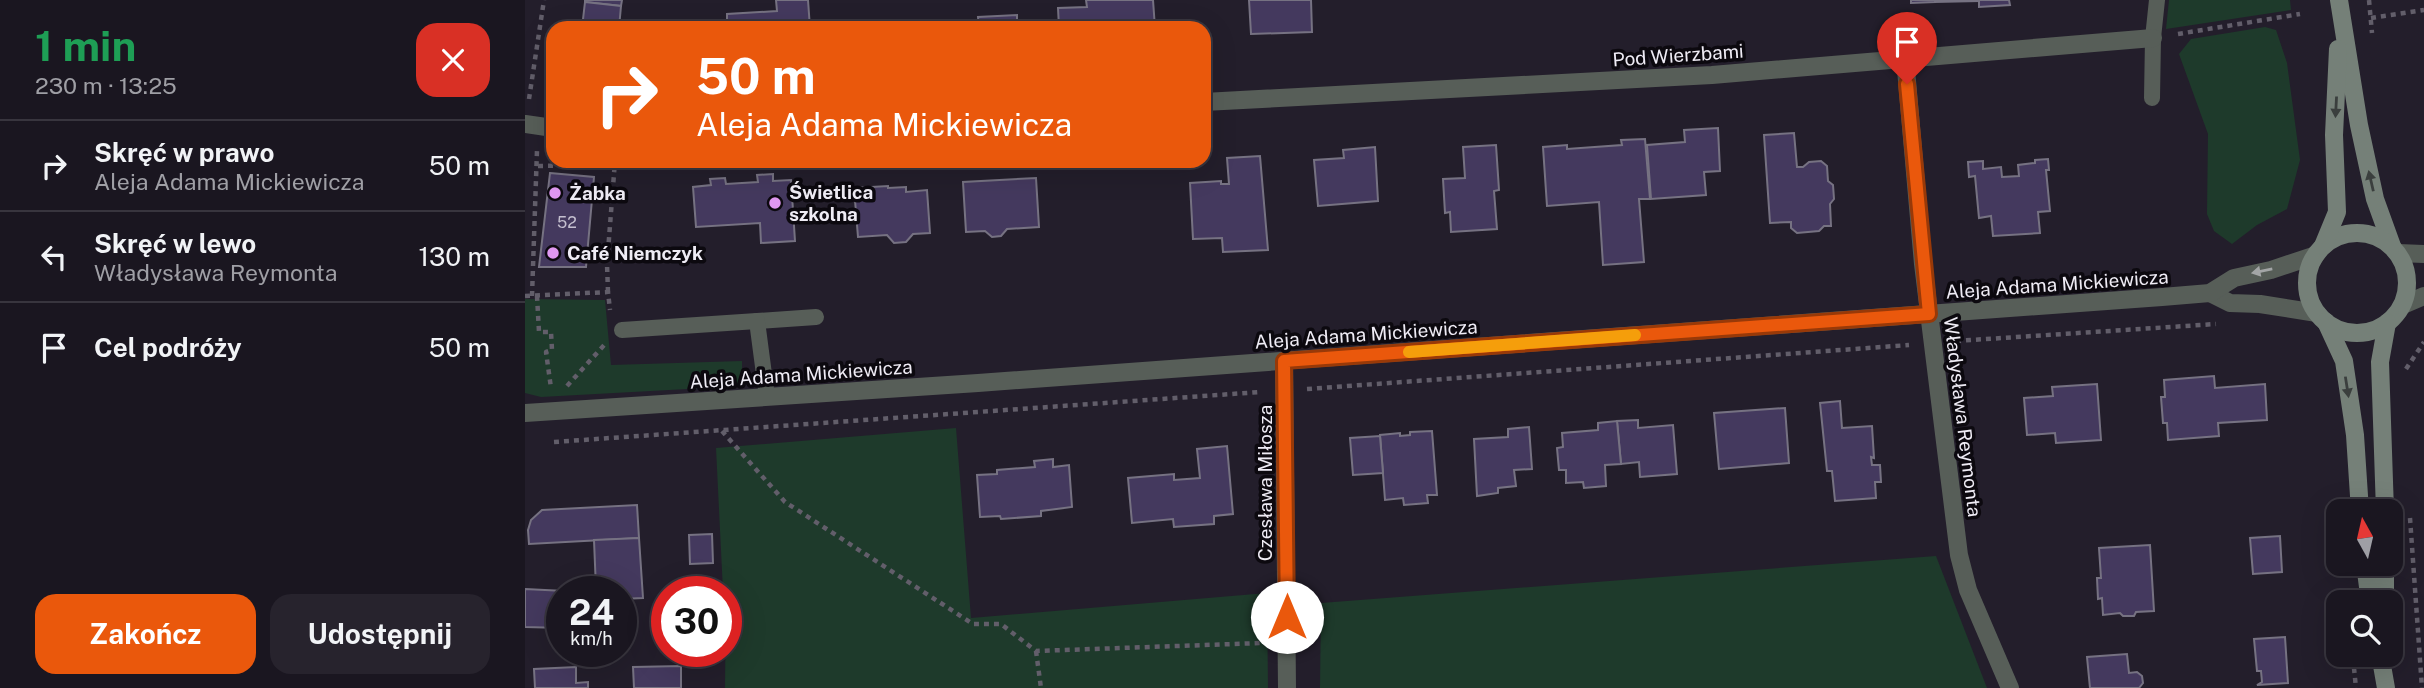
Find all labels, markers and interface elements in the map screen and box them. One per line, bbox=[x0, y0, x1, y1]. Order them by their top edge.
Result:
pin bbox=[1877, 12.0, 1937, 84]
text: 1 min bbox=[35, 21, 136, 70]
button: close bbox=[416, 23, 490, 97]
icon: arrive bbox=[1888, 23, 1926, 61]
street label: Pod Wierzbami bbox=[1612, 39, 1744, 71]
text: 50 m bbox=[696, 47, 816, 105]
icon: right bbox=[581, 49, 672, 140]
text: 230 m · 13:25 bbox=[35, 72, 177, 99]
one-way arrow bbox=[2330, 96, 2341, 118]
text: Aleja Adama Mickiewicza bbox=[696, 106, 1072, 143]
text: Skręć w prawo bbox=[94, 137, 274, 168]
icon: right bbox=[35, 147, 73, 185]
text: 50 m bbox=[429, 150, 490, 181]
text: Aleja Adama Mickiewicza bbox=[94, 168, 364, 195]
one-way arrow bbox=[2366, 170, 2377, 192]
place label: Świetlica szkolna bbox=[789, 181, 873, 225]
place label: Żabka bbox=[569, 182, 626, 204]
marker: Żabka bbox=[547, 185, 563, 201]
marker: Świetlica szkolna bbox=[767, 195, 783, 211]
house number: 52 bbox=[557, 213, 577, 232]
text: Skręć w lewo bbox=[94, 228, 256, 259]
icon: left bbox=[35, 238, 73, 276]
text: 130 m bbox=[418, 241, 490, 272]
place label: Café Niemczyk bbox=[567, 242, 703, 264]
marker: Café Niemczyk bbox=[545, 245, 561, 261]
text: Władysława Reymonta bbox=[94, 259, 337, 286]
street label: Aleja Adama Mickiewicza bbox=[1945, 265, 2169, 303]
one-way arrow bbox=[2251, 266, 2273, 277]
street label: Aleja Adama Mickiewicza bbox=[1254, 315, 1478, 353]
street label: Władysława Reymonta bbox=[1940, 316, 1986, 518]
icon: arrive bbox=[35, 329, 73, 367]
text: Cel podróży bbox=[94, 332, 242, 363]
text: 50 m bbox=[429, 332, 490, 363]
street label: Aleja Adama Mickiewicza bbox=[689, 355, 913, 393]
one-way arrow bbox=[2342, 376, 2353, 398]
street label: Czesława Miłosza bbox=[1254, 405, 1276, 561]
north arrow bbox=[2326, 499, 2403, 576]
map controls bbox=[2326, 499, 2403, 667]
speed limit sign: 30 bbox=[651, 576, 742, 667]
position arrow bbox=[1250, 580, 1324, 654]
button: search bbox=[2326, 590, 2403, 667]
text: 24 bbox=[569, 592, 614, 633]
button: Zakończ bbox=[35, 594, 256, 674]
button: Udostępnij bbox=[270, 594, 490, 674]
text: km/h bbox=[570, 628, 613, 649]

